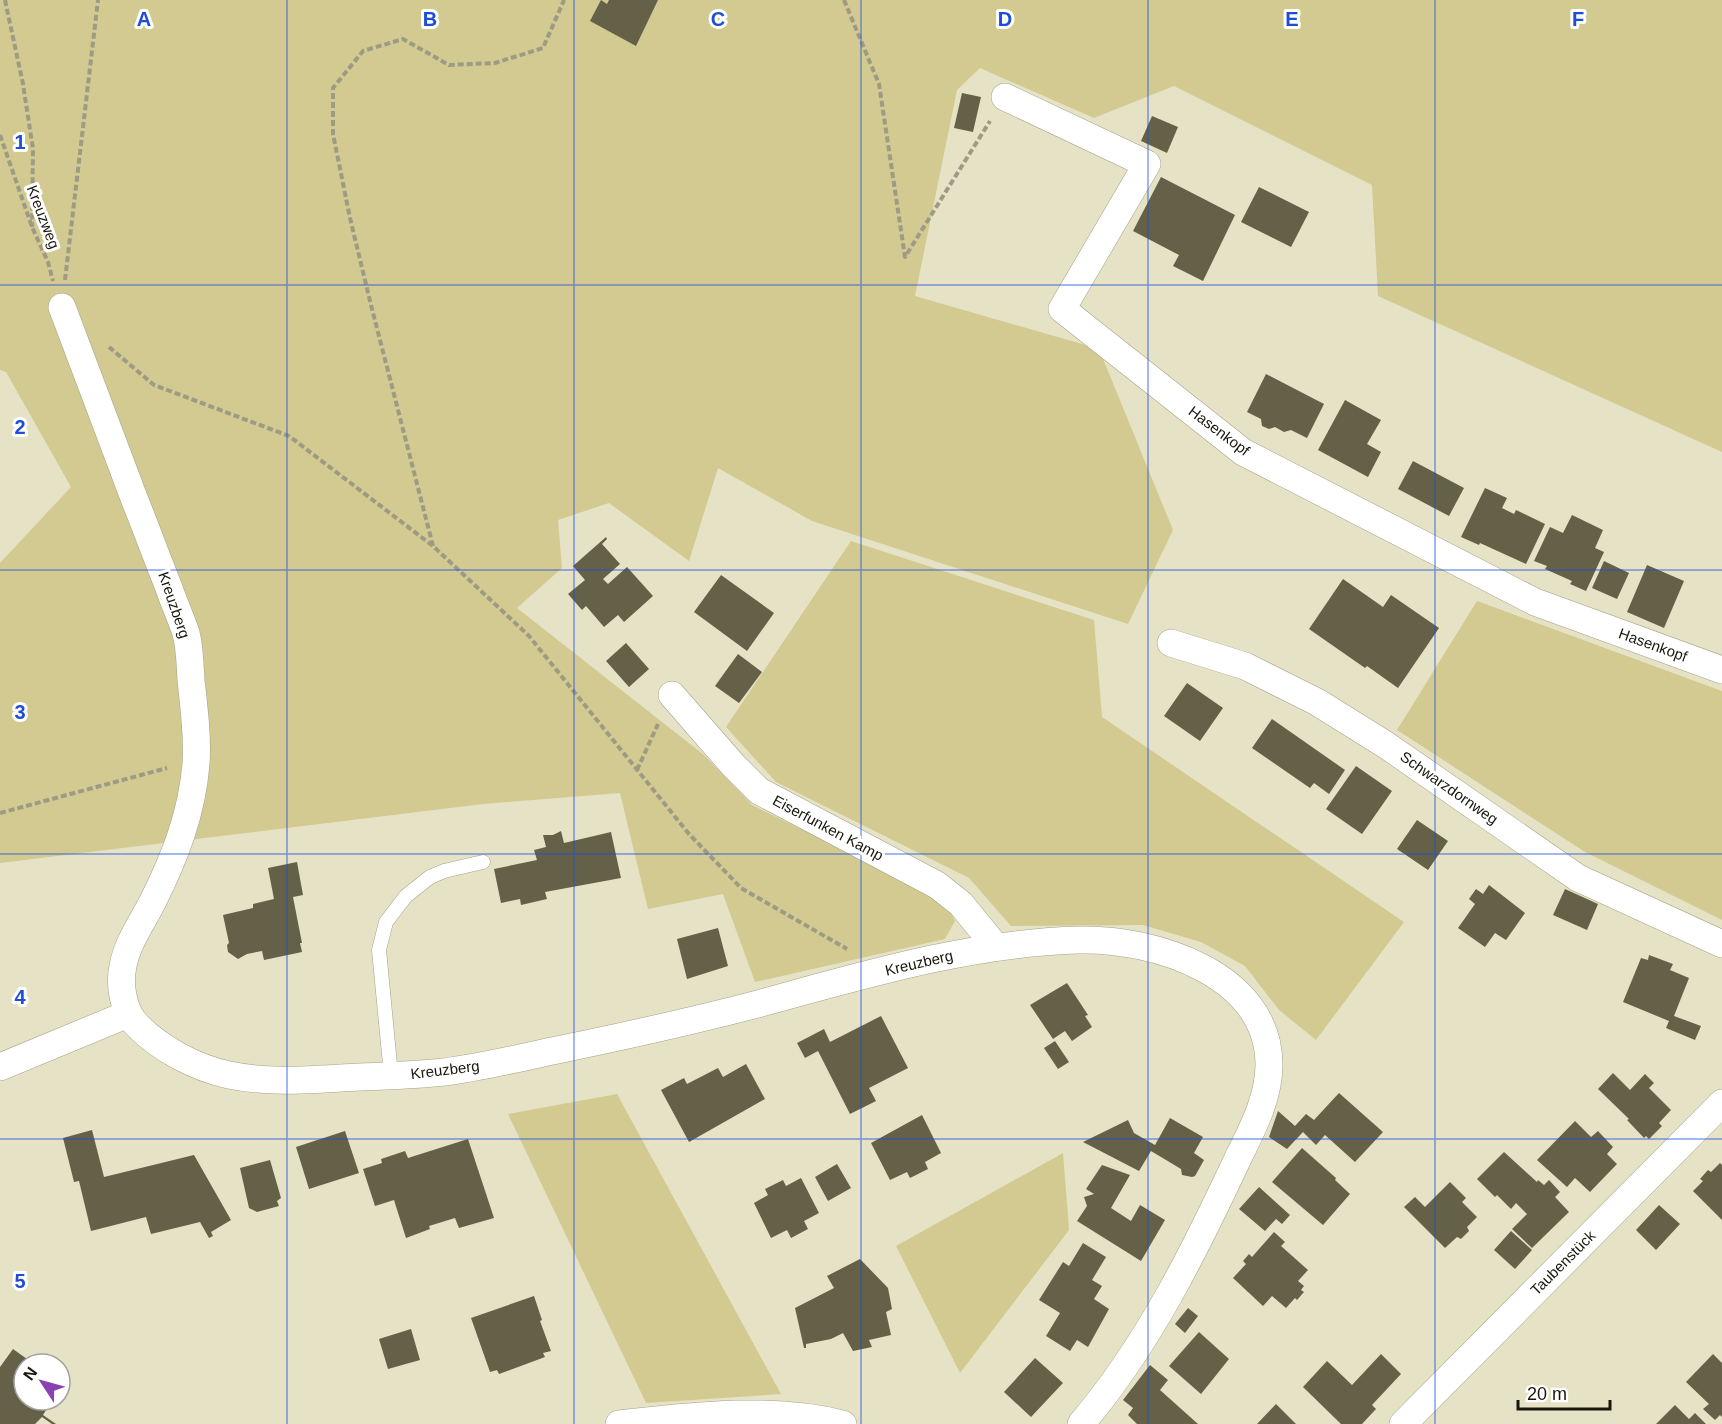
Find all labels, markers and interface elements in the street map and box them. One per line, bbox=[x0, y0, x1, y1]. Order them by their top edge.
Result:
text: A bbox=[137, 8, 151, 30]
text: B bbox=[423, 8, 437, 30]
text: C bbox=[711, 8, 725, 30]
text: D bbox=[998, 8, 1012, 30]
text: E bbox=[1285, 8, 1299, 30]
text: F bbox=[1572, 8, 1584, 30]
text: 1 bbox=[14, 131, 26, 153]
street label: Kreuzweg bbox=[24, 183, 63, 251]
street label: Hasenkopf bbox=[1186, 402, 1254, 459]
text: 2 bbox=[14, 416, 26, 438]
street label: Kreuzberg bbox=[155, 569, 194, 640]
street label: Hasenkopf bbox=[1617, 624, 1691, 665]
text: 3 bbox=[14, 701, 26, 723]
street label: Schwarzdornweg bbox=[1397, 748, 1501, 828]
street label: Eiserfunken Kamp bbox=[770, 791, 886, 864]
street label: Kreuzberg bbox=[883, 946, 955, 979]
text: 4 bbox=[14, 986, 26, 1008]
street label: Kreuzberg bbox=[410, 1057, 480, 1082]
street label: Taubenstück bbox=[1527, 1227, 1599, 1298]
text: 5 bbox=[14, 1270, 26, 1292]
north arrow bbox=[12, 1352, 72, 1412]
text: N bbox=[20, 1364, 41, 1383]
scale bar bbox=[1518, 1373, 1610, 1411]
text: 20 m bbox=[1527, 1384, 1567, 1404]

